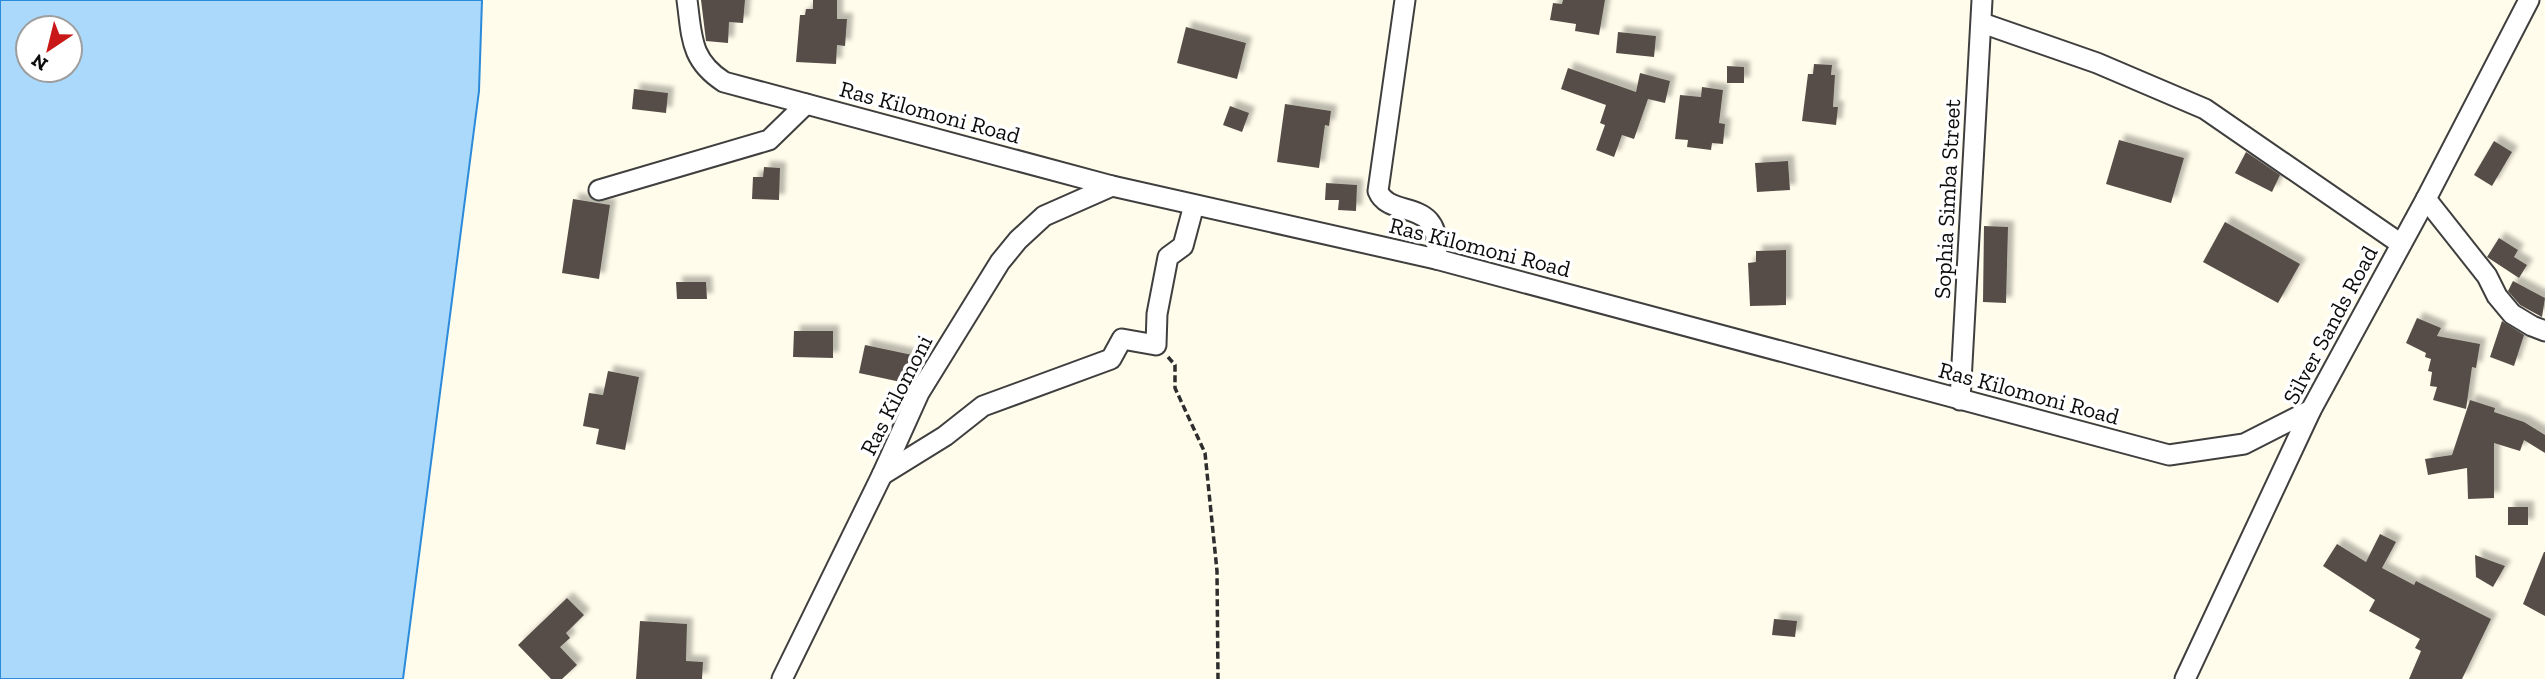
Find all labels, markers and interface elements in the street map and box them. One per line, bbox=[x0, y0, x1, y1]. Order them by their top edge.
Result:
north arrow bbox=[14, 14, 84, 84]
text: N bbox=[27, 49, 52, 76]
street label: Ras Kilomoni Road bbox=[837, 74, 1024, 150]
street label: Sophia Simba Street bbox=[1928, 98, 1966, 300]
street label: Ras Kilomoni Road bbox=[1387, 211, 1574, 283]
street label: Silver Sands Road bbox=[2277, 241, 2384, 409]
street label: Ras Kilomoni bbox=[854, 330, 938, 460]
street label: Ras Kilomoni Road bbox=[1936, 355, 2123, 431]

